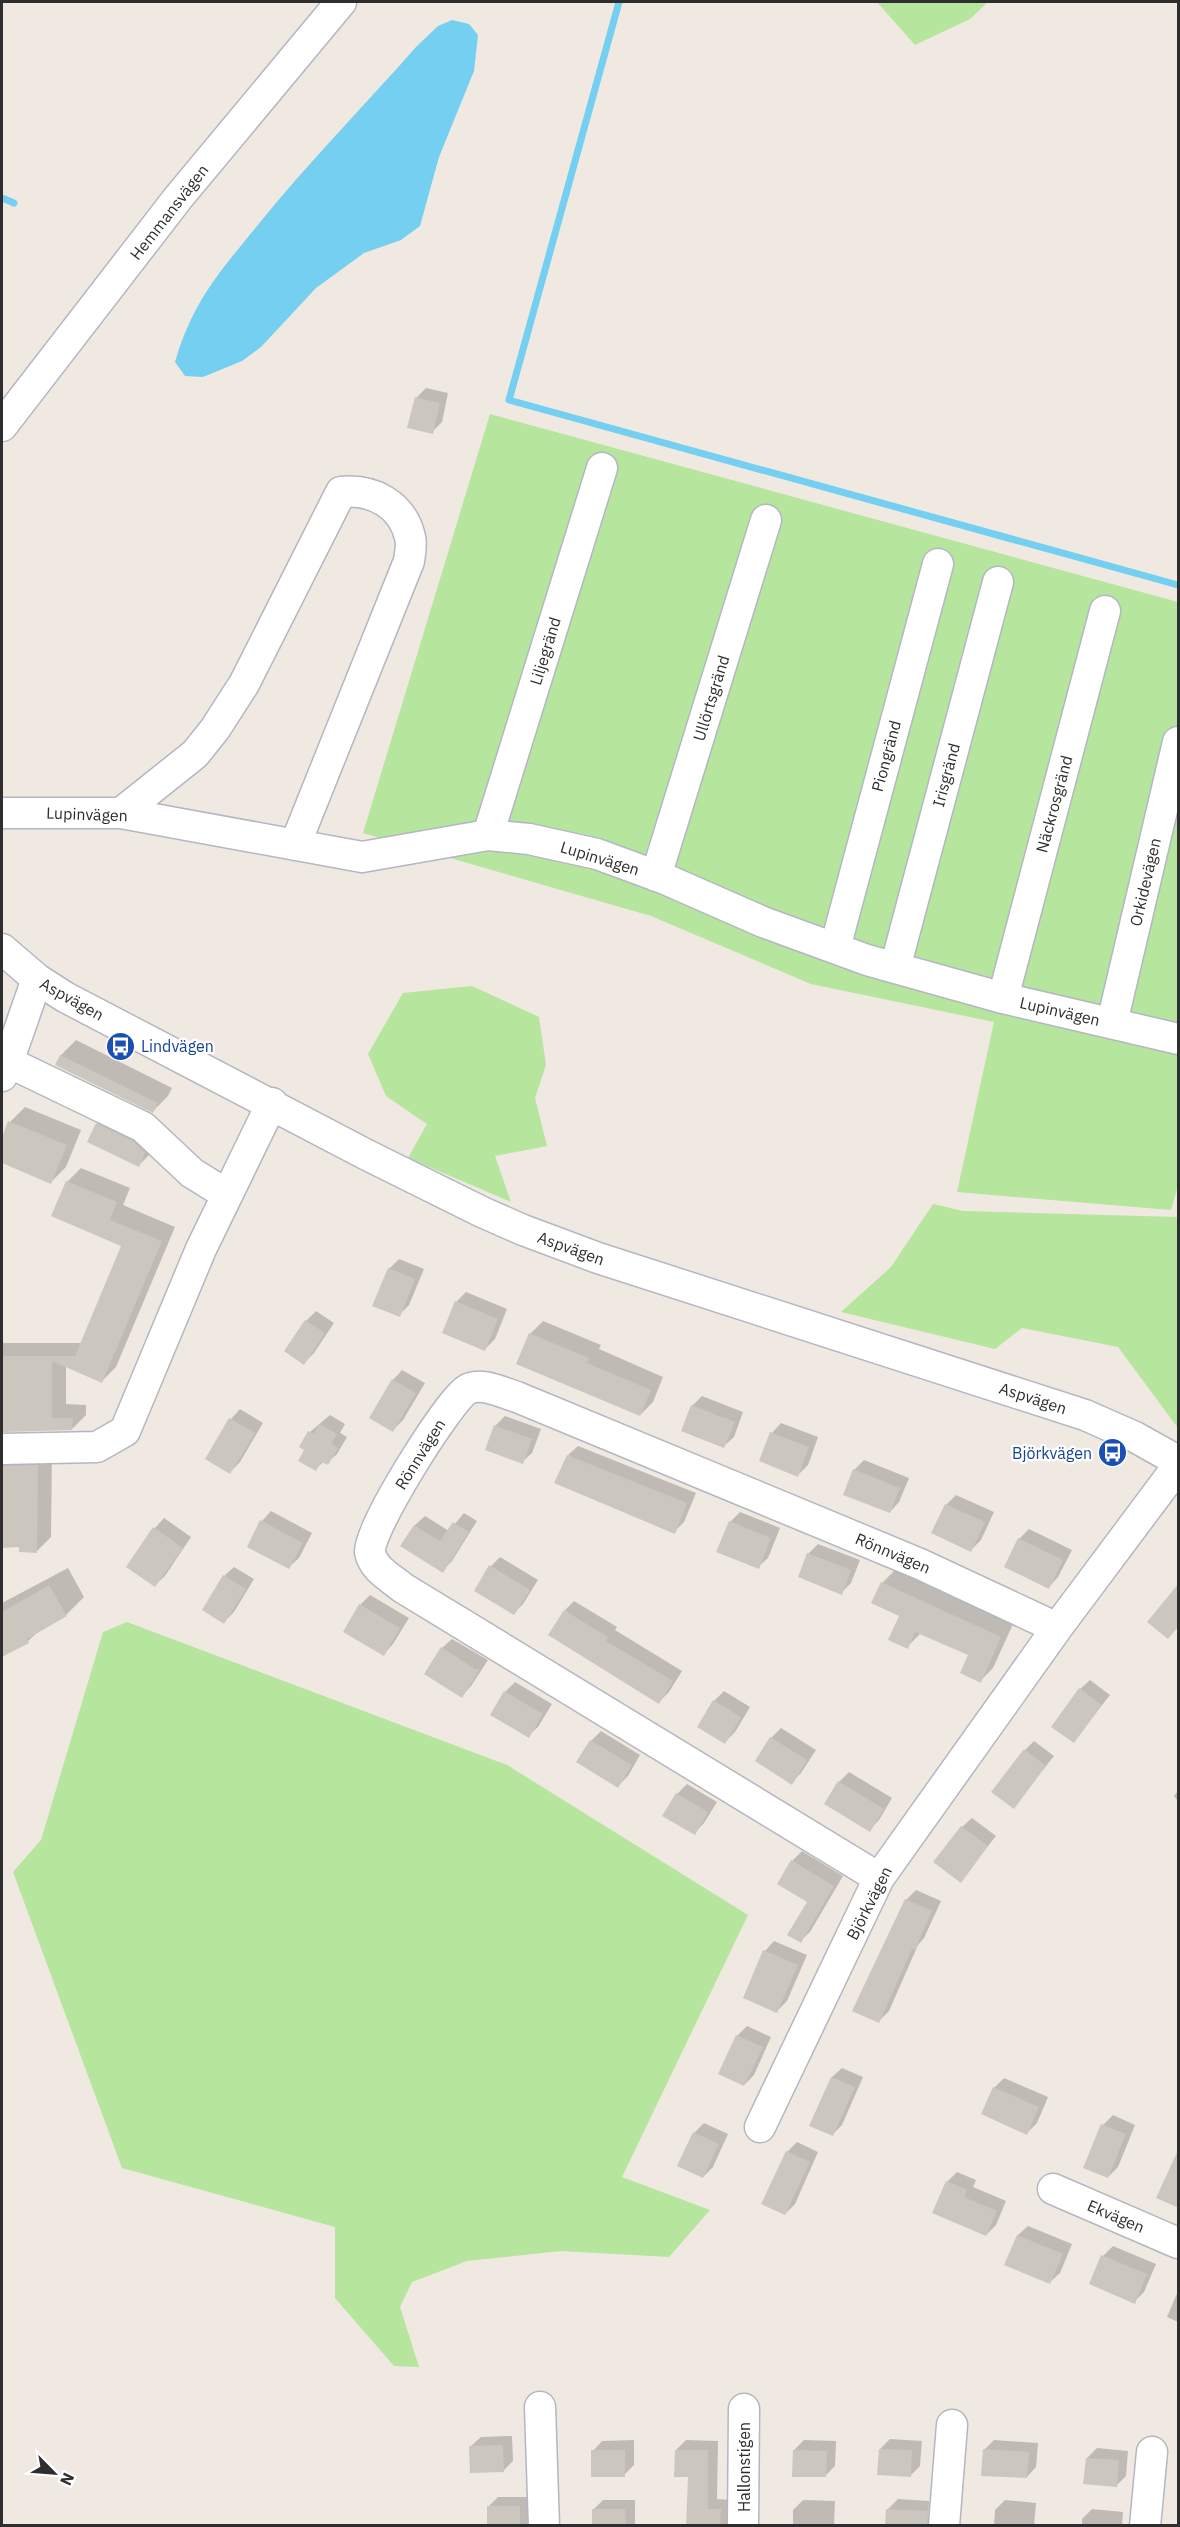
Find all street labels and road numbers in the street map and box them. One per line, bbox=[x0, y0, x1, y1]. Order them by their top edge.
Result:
street label: Hemmansvägen bbox=[125, 160, 213, 264]
street label: Liljegränd bbox=[525, 614, 565, 688]
street label: Ullörtsgränd bbox=[688, 653, 734, 743]
street label: Piongränd bbox=[867, 718, 905, 794]
street label: Irisgränd bbox=[928, 741, 964, 809]
street label: Näckrosgränd bbox=[1031, 753, 1077, 855]
street label: Lupinvägen bbox=[46, 803, 128, 825]
street label: Lupinvägen bbox=[558, 836, 642, 880]
street label: Orkidevägen bbox=[1125, 836, 1165, 928]
street label: Aspvägen bbox=[37, 973, 107, 1025]
street label: Lupinvägen bbox=[1018, 992, 1102, 1030]
street label: Aspvägen bbox=[535, 1227, 607, 1269]
street label: Aspvägen bbox=[997, 1378, 1069, 1418]
street label: Rönnvägen bbox=[390, 1415, 450, 1493]
street label: Rönnvägen bbox=[852, 1528, 934, 1578]
street label: Björkvägen bbox=[842, 1863, 896, 1943]
street label: Ekvägen bbox=[1084, 2195, 1148, 2237]
street label: Hallonstigen bbox=[734, 2422, 754, 2512]

